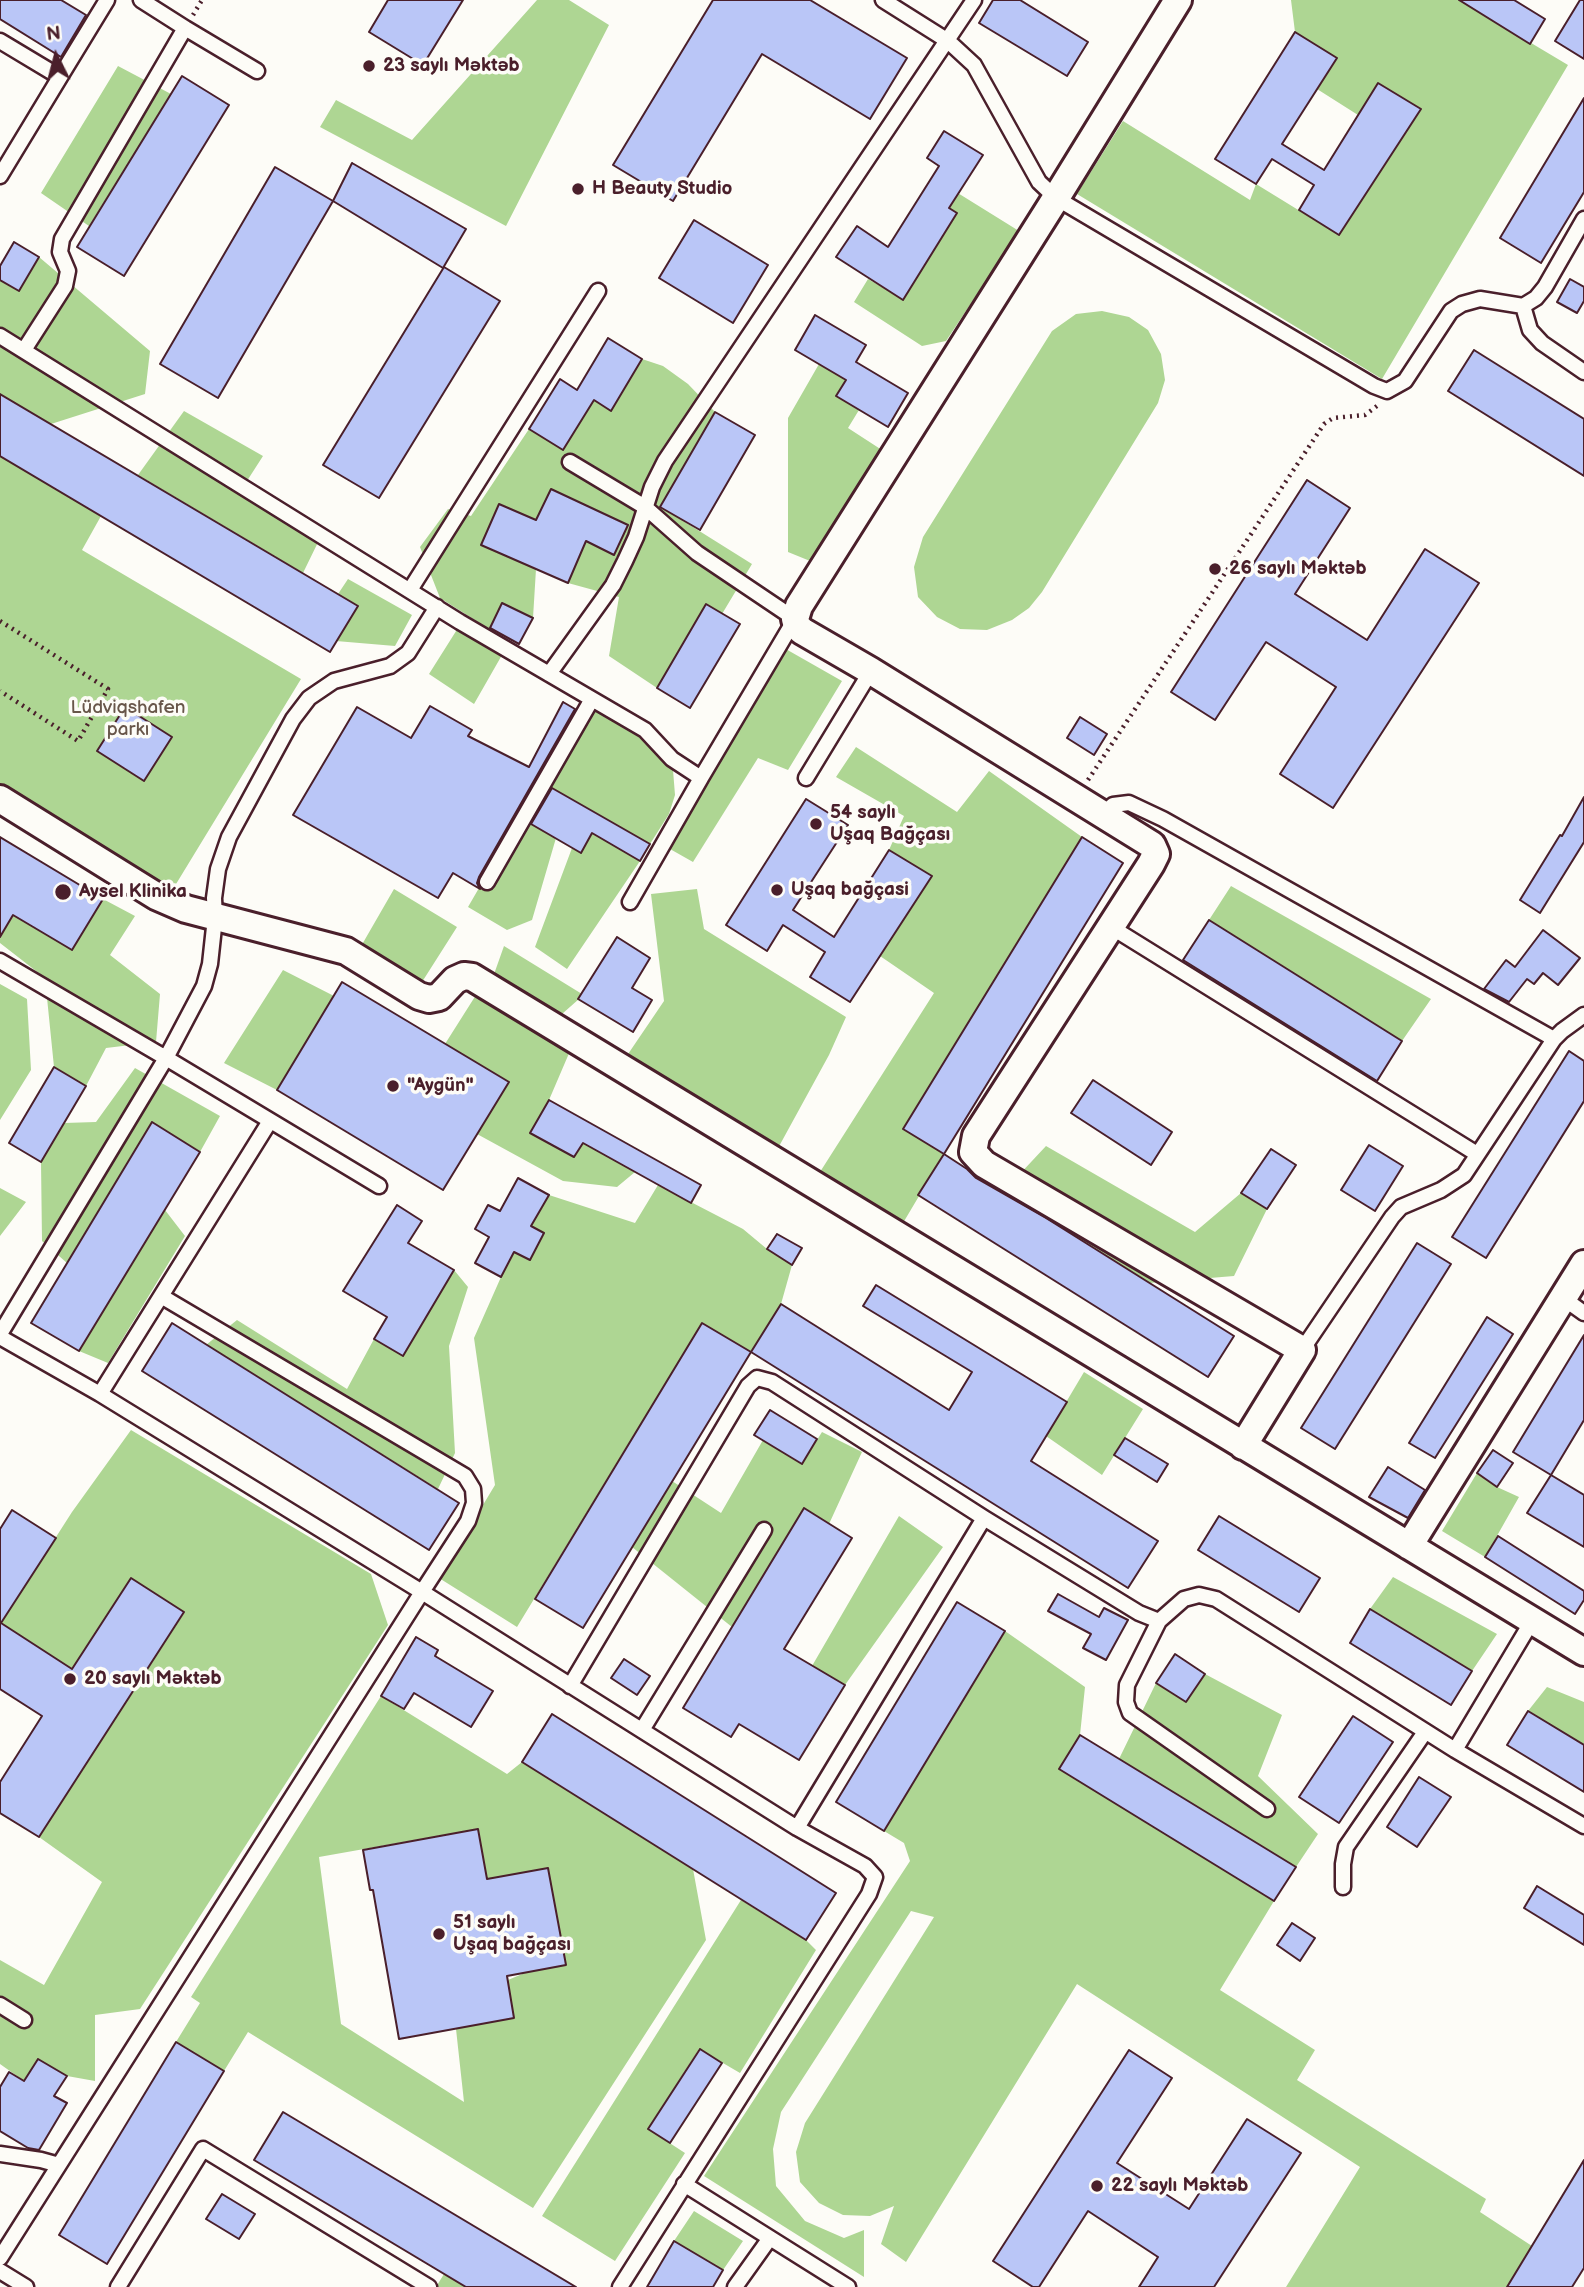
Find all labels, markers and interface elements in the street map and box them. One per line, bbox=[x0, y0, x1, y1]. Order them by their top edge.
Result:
north arrow bbox=[21, 21, 91, 91]
text: N bbox=[45, 22, 62, 47]
place label: 23 saylı Məktəb bbox=[383, 55, 520, 77]
marker: 23 saylı Məktəb bbox=[361, 58, 377, 74]
place label: H Beauty Studio bbox=[592, 178, 732, 200]
marker: H Beauty Studio bbox=[570, 181, 586, 197]
place label: 26 saylı Məktəb bbox=[1229, 558, 1367, 580]
marker: 26 saylı Məktəb bbox=[1207, 561, 1223, 577]
park label: Lüdviqshafen parkı bbox=[71, 697, 185, 741]
place label: 54 saylı Uşaq Bağçası bbox=[830, 802, 950, 846]
marker: 54 saylı Uşaq Bağçası bbox=[808, 816, 824, 832]
place label: Uşaq bağçasi bbox=[791, 879, 909, 901]
place label: Aysel Klinika bbox=[79, 881, 187, 903]
marker: Aysel Klinika bbox=[53, 882, 73, 902]
marker: Uşaq bağçasi bbox=[769, 882, 785, 898]
place label: "Aygün" bbox=[407, 1075, 474, 1097]
marker: "Aygün" bbox=[385, 1078, 401, 1094]
place label: 20 saylı Məktəb bbox=[84, 1668, 222, 1690]
marker: 20 saylı Məktəb bbox=[62, 1671, 78, 1687]
place label: 51 saylı Uşaq bağçası bbox=[453, 1912, 571, 1956]
marker: 51 saylı Uşaq bağçası bbox=[431, 1926, 447, 1942]
place label: 22 saylı Məktəb bbox=[1111, 2175, 1249, 2197]
marker: 22 saylı Məktəb bbox=[1089, 2178, 1105, 2194]

